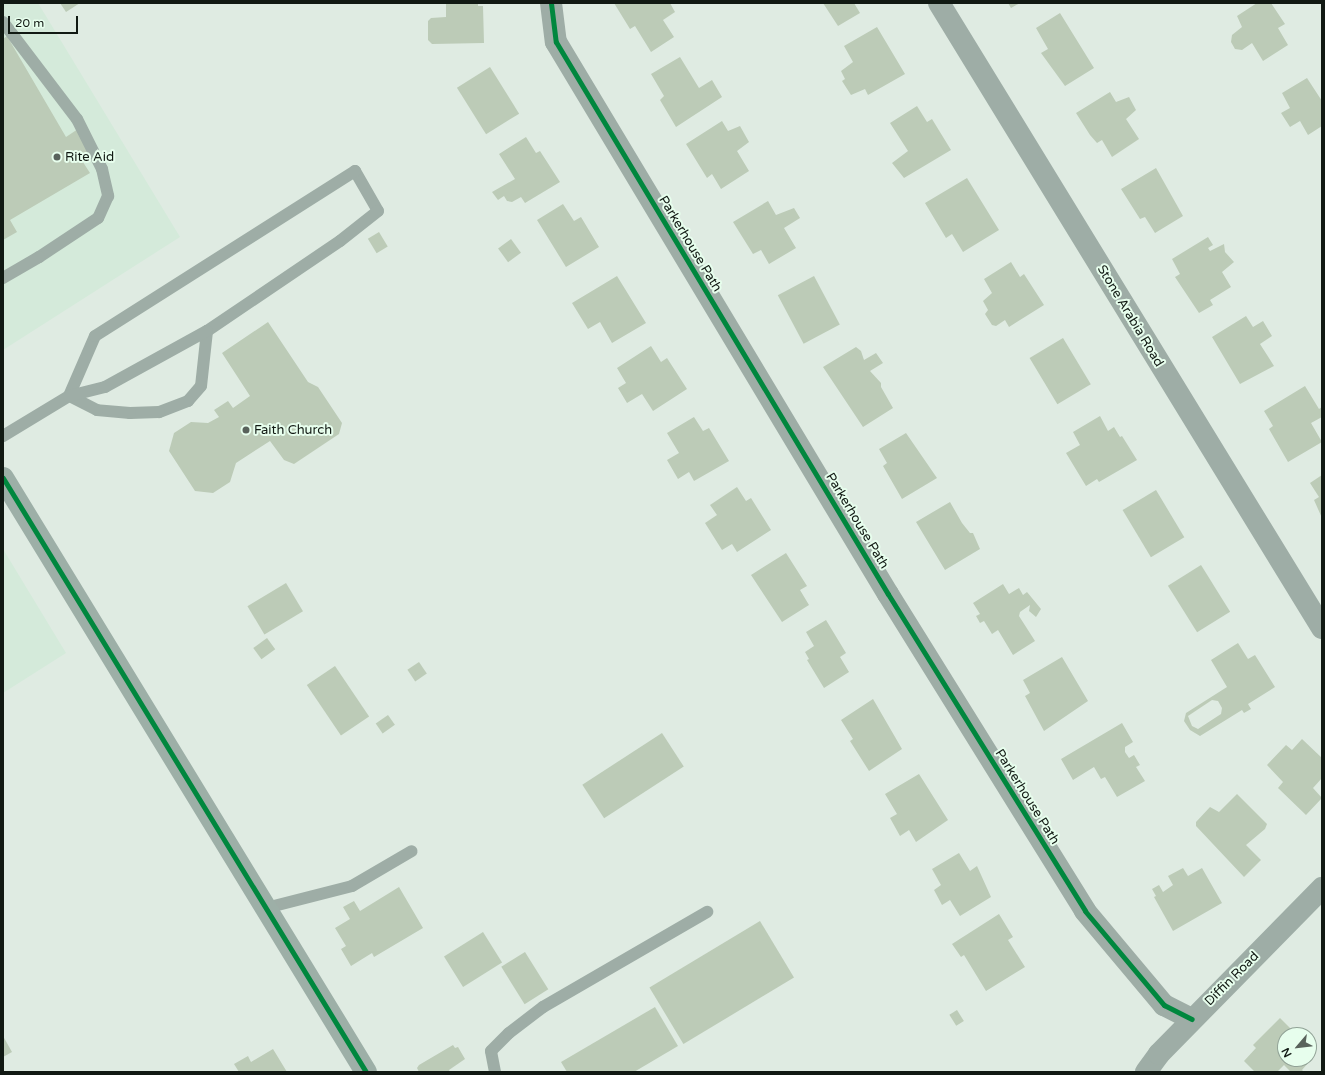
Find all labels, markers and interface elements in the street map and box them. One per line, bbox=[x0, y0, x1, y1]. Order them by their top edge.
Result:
scale bar bbox=[10, 8, 80, 34]
text: 20 m bbox=[15, 16, 44, 30]
place label: Rite Aid bbox=[65, 149, 114, 165]
marker: Rite Aid bbox=[52, 152, 62, 162]
street label: Parkerhouse Path bbox=[655, 193, 725, 295]
street label: Stone Arabia Road bbox=[1093, 262, 1167, 370]
place label: Faith Church bbox=[254, 422, 332, 438]
marker: Faith Church bbox=[241, 425, 251, 435]
street label: Parkerhouse Path bbox=[822, 470, 892, 572]
street label: Parkerhouse Path bbox=[991, 747, 1063, 847]
street label: Diffin Road bbox=[1202, 949, 1262, 1009]
north arrow bbox=[1277, 1027, 1317, 1067]
text: N bbox=[1279, 1045, 1295, 1059]

